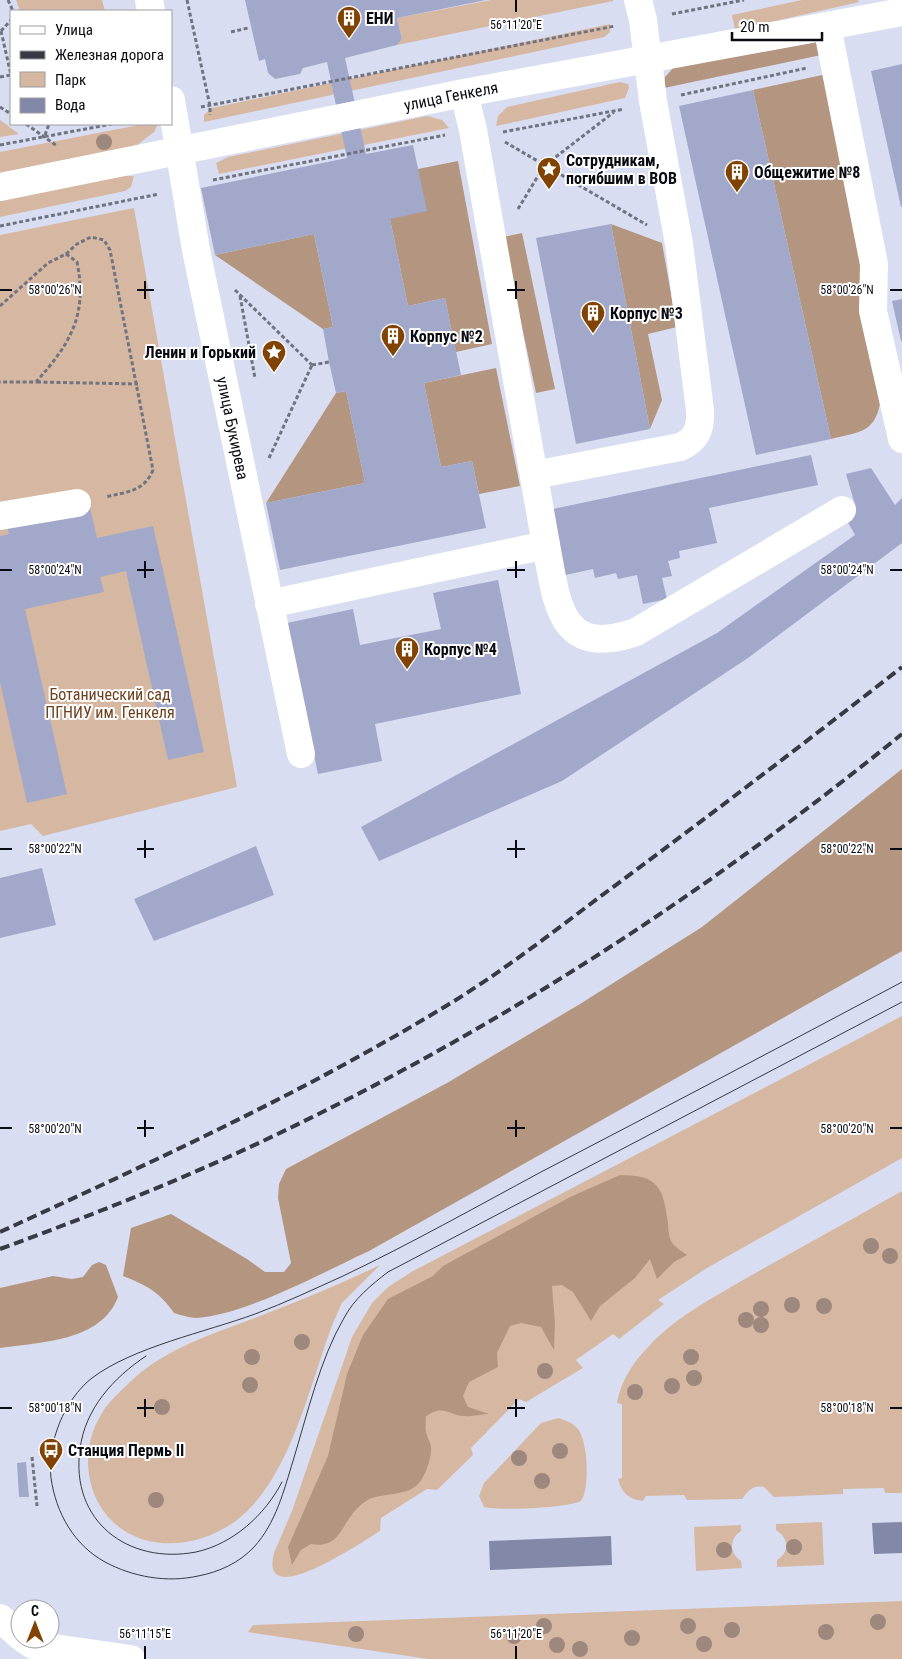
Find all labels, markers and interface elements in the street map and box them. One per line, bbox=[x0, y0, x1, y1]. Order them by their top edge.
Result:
building icon: ЕНИ bbox=[336, 5, 362, 39]
place label: ЕНИ bbox=[366, 9, 393, 28]
legend bbox=[10, 10, 172, 125]
scale bar bbox=[732, 10, 822, 42]
text: 56°11'20"E bbox=[490, 18, 542, 32]
text: 20 m bbox=[740, 18, 770, 36]
text: Улица bbox=[55, 21, 93, 39]
text: Железная дорога bbox=[55, 46, 164, 64]
text: Парк bbox=[55, 71, 86, 89]
street label: улица Генкеля bbox=[402, 77, 499, 114]
text: Вода bbox=[55, 96, 85, 114]
place label: Сотрудникам, погибшим в ВОВ bbox=[566, 151, 677, 188]
place icon: Сотрудникам, погибшим в ВОВ bbox=[536, 156, 562, 190]
building icon: Общежитие №8 bbox=[724, 159, 750, 193]
place label: Общежитие №8 bbox=[754, 163, 860, 182]
text: 58°00'26"N bbox=[28, 283, 82, 297]
text: 58°00'26"N bbox=[820, 283, 874, 297]
building icon: Корпус №3 bbox=[580, 300, 606, 334]
place label: Корпус №3 bbox=[610, 304, 683, 323]
building icon: Корпус №2 bbox=[380, 323, 406, 357]
place label: Корпус №2 bbox=[410, 327, 483, 346]
place icon: Ленин и Горький bbox=[261, 339, 287, 373]
place label: Ленин и Горький bbox=[145, 343, 256, 362]
street label: улица Букирева bbox=[213, 375, 253, 481]
text: 58°00'24"N bbox=[28, 563, 82, 577]
text: 58°00'24"N bbox=[820, 563, 874, 577]
building icon: Корпус №4 bbox=[394, 636, 420, 670]
place label: Корпус №4 bbox=[424, 640, 497, 659]
park label: Ботанический сад ПГНИУ им. Генкеля bbox=[45, 685, 175, 722]
text: 58°00'22"N bbox=[28, 842, 82, 856]
text: 58°00'22"N bbox=[820, 842, 874, 856]
text: 58°00'20"N bbox=[28, 1122, 82, 1136]
text: 58°00'20"N bbox=[820, 1122, 874, 1136]
text: 58°00'18"N bbox=[28, 1401, 82, 1415]
text: 58°00'18"N bbox=[820, 1401, 874, 1415]
bus stop icon: Станция Пермь II bbox=[38, 1437, 64, 1471]
place label: Станция Пермь II bbox=[68, 1441, 184, 1460]
north arrow bbox=[10, 1599, 60, 1649]
text: С bbox=[31, 1603, 39, 1619]
text: 56°11'15"E bbox=[119, 1627, 171, 1641]
text: 56°11'20"E bbox=[490, 1627, 542, 1641]

